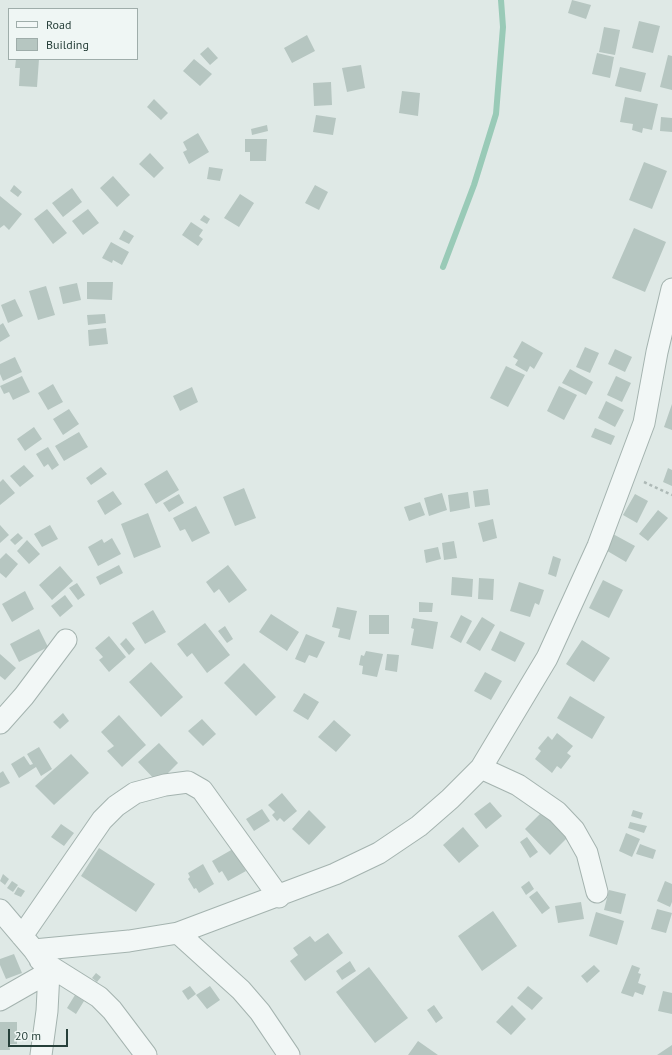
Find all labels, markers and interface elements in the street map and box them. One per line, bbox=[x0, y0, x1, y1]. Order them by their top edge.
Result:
legend bbox=[8, 8, 138, 60]
text: Road bbox=[46, 17, 71, 32]
text: Building bbox=[46, 37, 89, 52]
scale bar bbox=[10, 1021, 70, 1047]
text: 20 m bbox=[15, 1028, 41, 1043]

